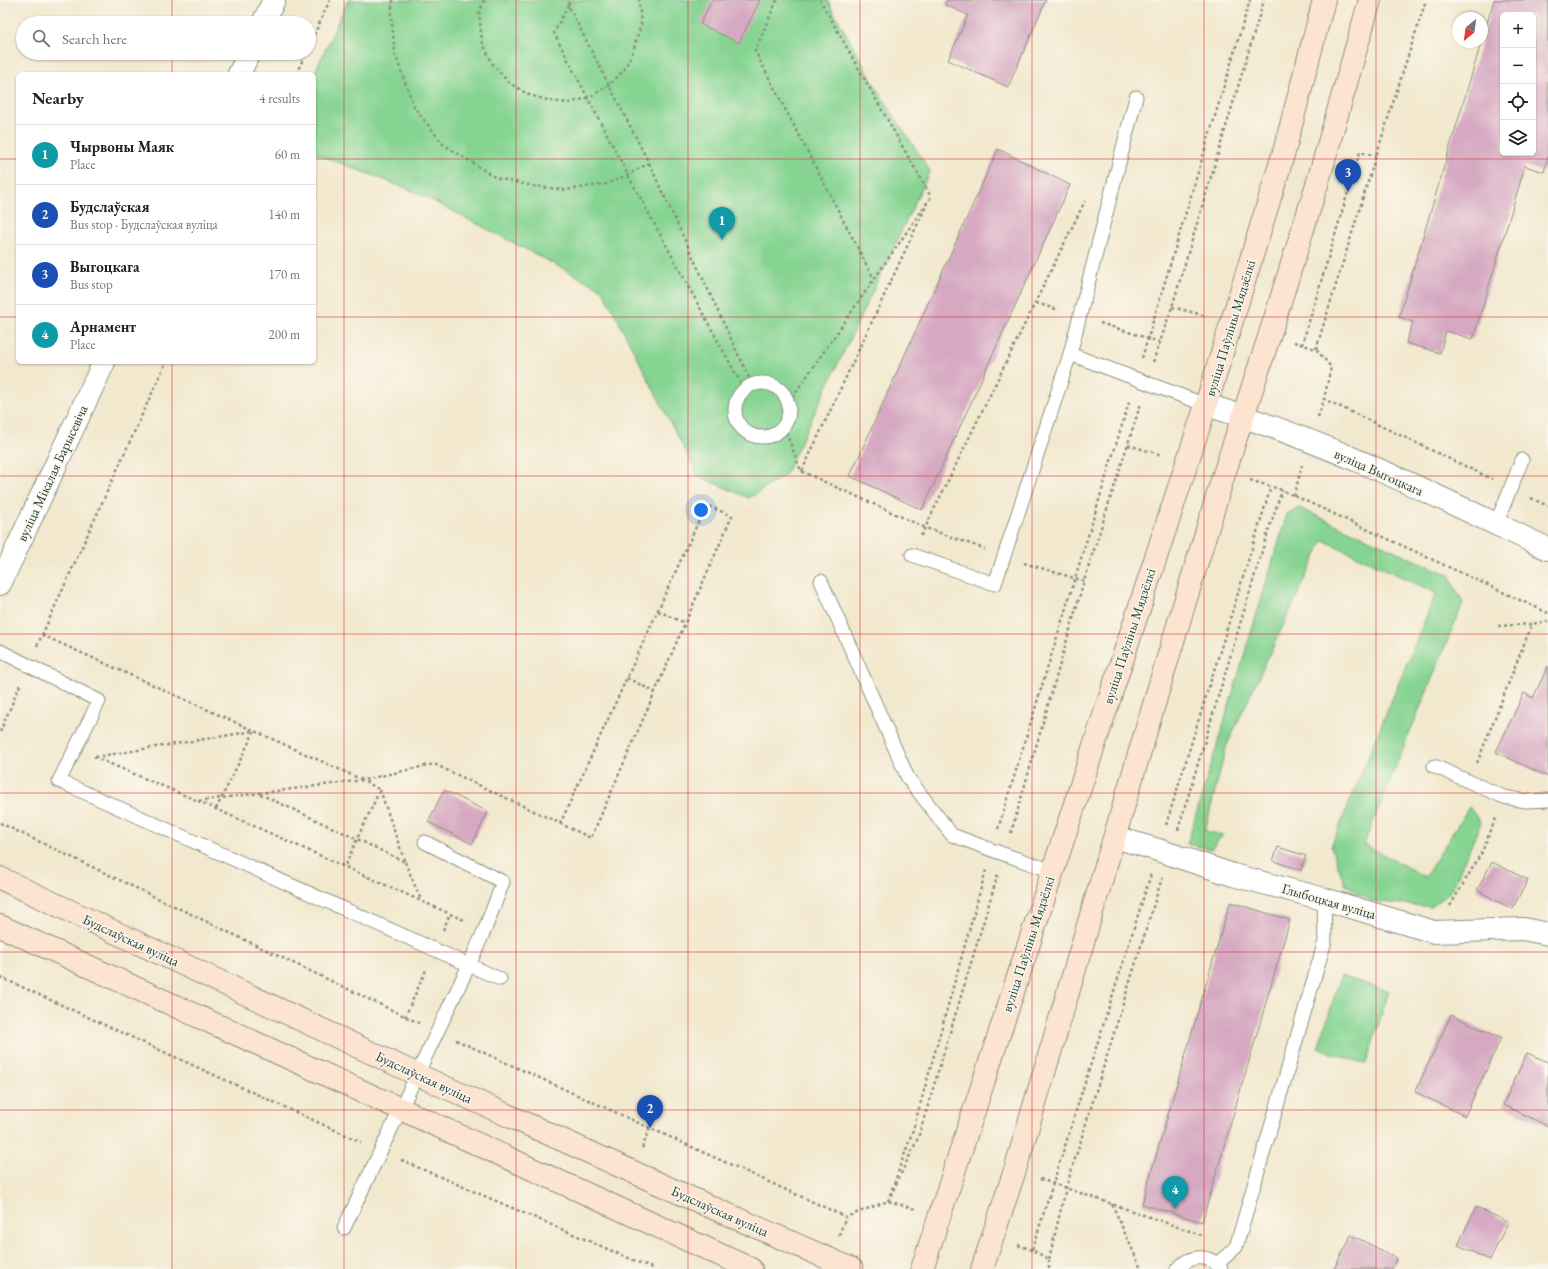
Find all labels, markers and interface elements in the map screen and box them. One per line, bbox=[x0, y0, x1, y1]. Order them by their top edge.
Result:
north arrow bbox=[1452, 12, 1488, 48]
map controls bbox=[1500, 12, 1536, 156]
button: + bbox=[1500, 12, 1536, 48]
search box bbox=[16, 16, 316, 60]
icon: search bbox=[30, 27, 52, 49]
text: Search here bbox=[62, 29, 127, 48]
button: − bbox=[1500, 48, 1536, 84]
button: locate bbox=[1500, 84, 1536, 120]
text: Nearby bbox=[32, 87, 84, 109]
text: 4 results bbox=[259, 90, 300, 107]
button: layers bbox=[1500, 120, 1536, 156]
text: Чырвоны Маяк bbox=[70, 137, 174, 156]
text: 1 bbox=[42, 146, 48, 163]
text: 60 m bbox=[275, 146, 300, 163]
text: Place bbox=[70, 156, 96, 173]
pin: 3 bbox=[1335, 159, 1361, 192]
text: Будслаўская bbox=[70, 197, 149, 216]
text: 2 bbox=[42, 206, 48, 223]
text: 140 m bbox=[269, 206, 300, 223]
pin: 1 bbox=[709, 207, 735, 240]
text: Bus stop · Будслаўская вуліца bbox=[70, 216, 218, 233]
text: Выгоцкага bbox=[70, 257, 140, 276]
street label: вуліца Паўліны Мядзёлкі bbox=[1201, 257, 1260, 398]
text: 3 bbox=[42, 266, 48, 283]
text: 170 m bbox=[269, 266, 300, 283]
text: Bus stop bbox=[70, 276, 113, 293]
text: Арнамент bbox=[70, 317, 136, 336]
text: 4 bbox=[42, 326, 48, 343]
text: 200 m bbox=[269, 326, 300, 343]
text: Place bbox=[70, 336, 96, 353]
street label: вуліца Мікалая Барысевіча bbox=[12, 402, 92, 544]
street label: вуліца Выгоцкага bbox=[1332, 444, 1427, 500]
your location bbox=[691, 500, 711, 520]
street label: вуліца Паўліны Мядзёлкі bbox=[1099, 565, 1160, 706]
street label: вуліца Паўліны Мядзёлкі bbox=[998, 873, 1059, 1014]
street label: Глыбоцкая вуліца bbox=[1280, 879, 1378, 923]
street label: Будслаўская вуліца bbox=[80, 910, 183, 970]
street label: Будслаўская вуліца bbox=[373, 1047, 476, 1107]
pin: 2 bbox=[637, 1095, 663, 1128]
pin: 4 bbox=[1162, 1176, 1188, 1209]
street label: Будслаўская вуліца bbox=[668, 1181, 772, 1241]

